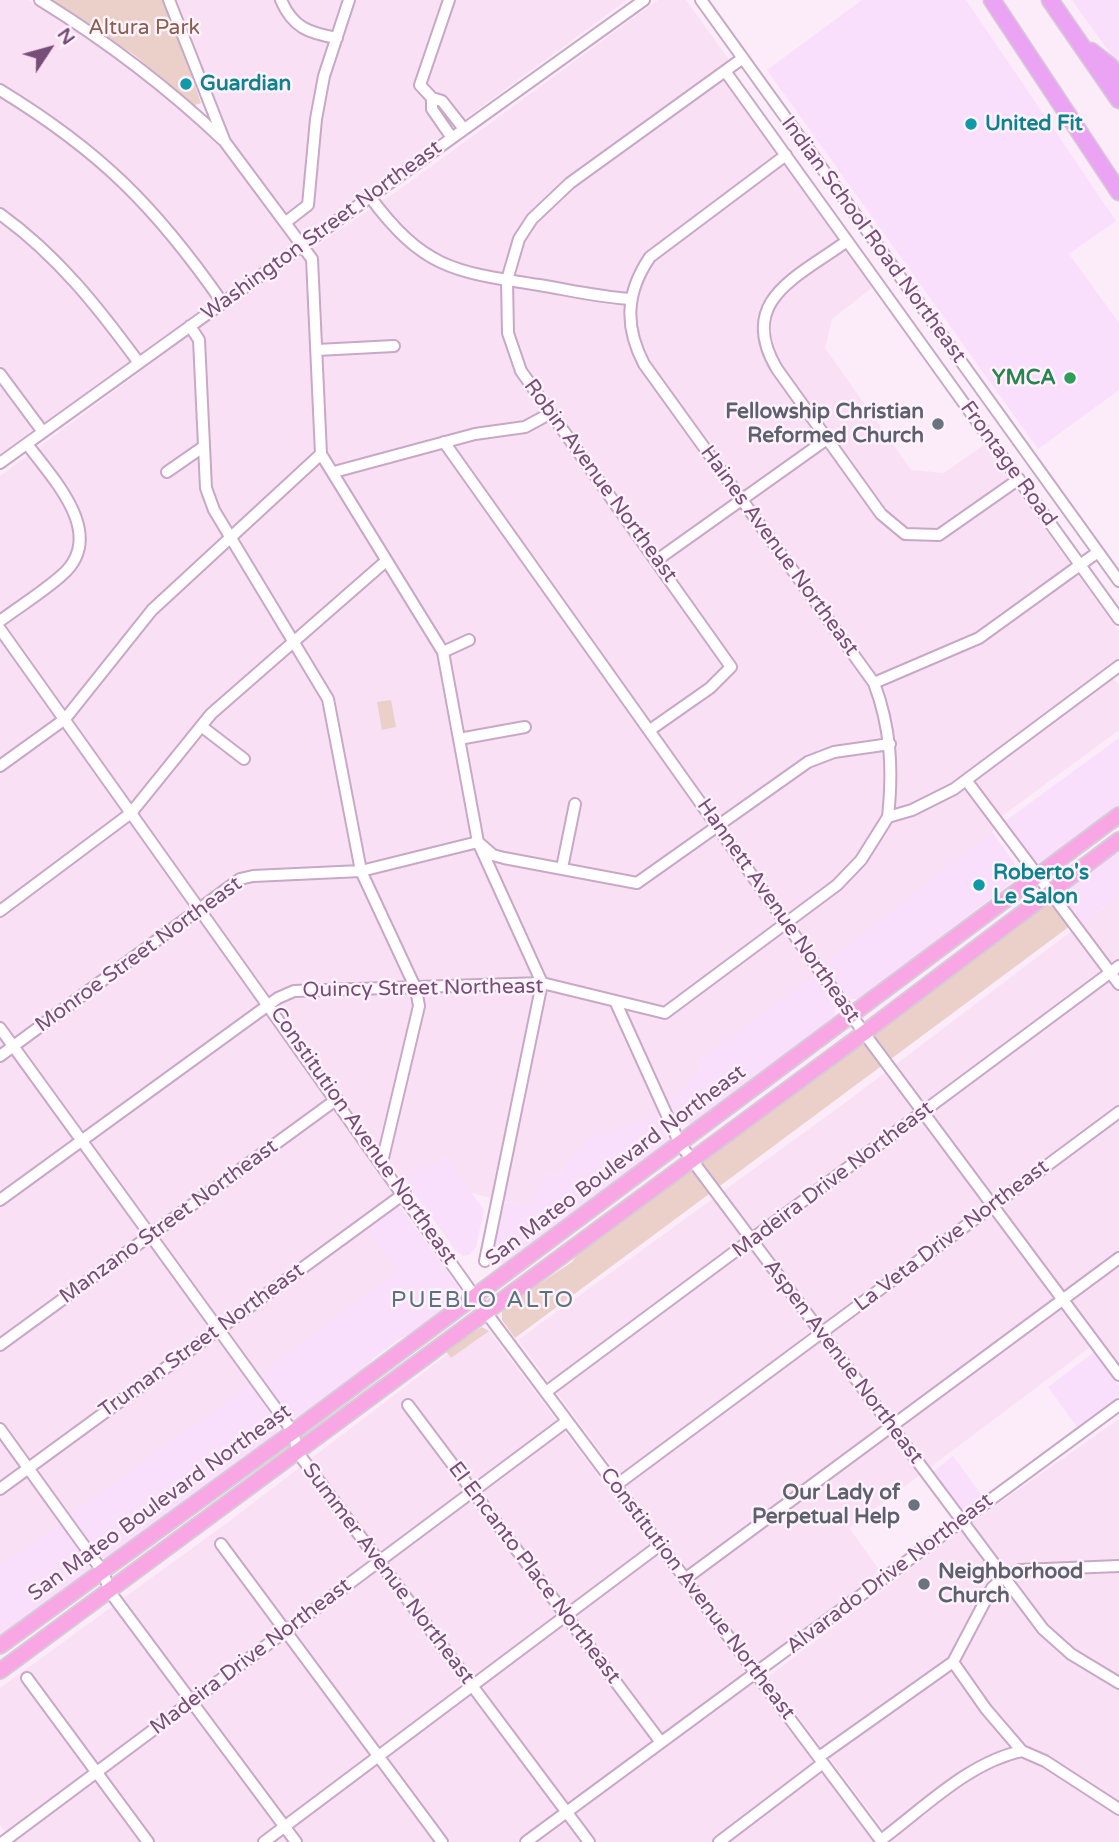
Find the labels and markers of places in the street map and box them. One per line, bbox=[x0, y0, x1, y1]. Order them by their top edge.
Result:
place label: Guardian bbox=[200, 71, 291, 97]
marker: Guardian bbox=[178, 76, 194, 92]
place label: United Fit bbox=[985, 111, 1083, 137]
marker: United Fit bbox=[963, 116, 979, 132]
place label: YMCA bbox=[992, 365, 1056, 391]
marker: YMCA bbox=[1062, 370, 1078, 386]
place label: Fellowship Christian Reformed Church bbox=[725, 399, 924, 449]
marker: Fellowship Christian Reformed Church bbox=[930, 416, 946, 432]
place label: Roberto's Le Salon bbox=[993, 860, 1089, 910]
marker: Roberto's Le Salon bbox=[971, 877, 987, 893]
place label: Our Lady of Perpetual Help bbox=[752, 1480, 900, 1530]
marker: Our Lady of Perpetual Help bbox=[906, 1497, 922, 1513]
place label: Neighborhood Church bbox=[938, 1559, 1083, 1609]
marker: Neighborhood Church bbox=[916, 1576, 932, 1592]

